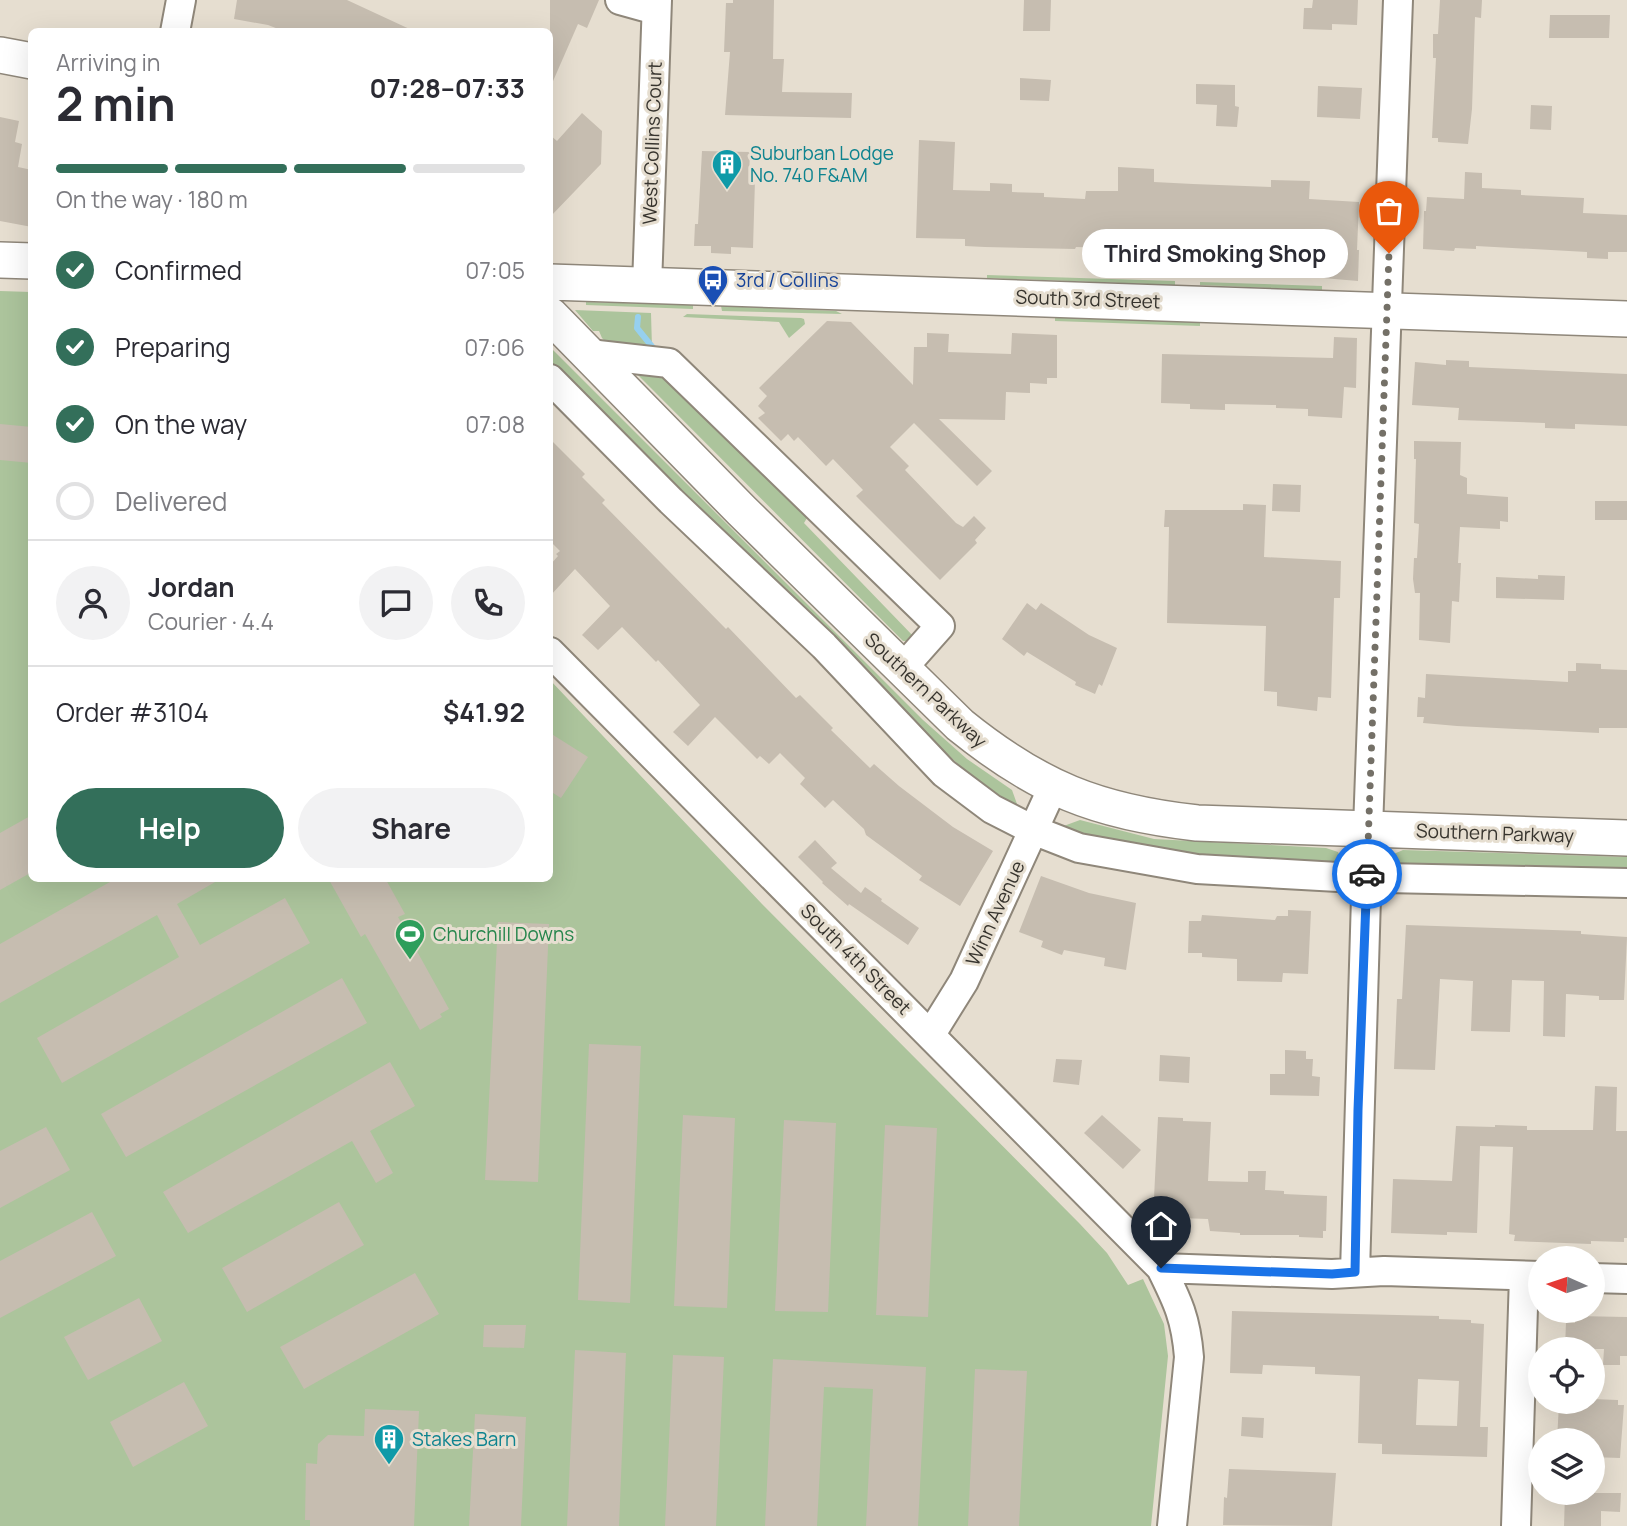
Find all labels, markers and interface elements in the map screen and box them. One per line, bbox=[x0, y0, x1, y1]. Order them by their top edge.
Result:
text: Arriving in bbox=[56, 46, 161, 78]
street label: West Collins Court bbox=[636, 61, 668, 225]
text: 07:28–07:33 bbox=[370, 70, 525, 106]
text: 2 min bbox=[56, 72, 176, 135]
place label: Suburban Lodge No. 740 F&AM bbox=[750, 140, 894, 188]
building icon: Suburban Lodge No. 740 F&AM bbox=[710, 147, 744, 191]
pin bbox=[1359, 181, 1419, 253]
text: On the way · 180 m bbox=[56, 183, 248, 215]
icon: bag bbox=[1370, 192, 1408, 230]
callout: Third Smoking Shop bbox=[1081, 229, 1347, 278]
text: Third Smoking Shop bbox=[1104, 237, 1326, 269]
icon: check bbox=[56, 251, 94, 289]
text: Confirmed bbox=[115, 252, 242, 288]
text: 07:05 bbox=[465, 254, 525, 286]
bus stop icon: 3rd / Collins bbox=[696, 263, 730, 307]
place label: 3rd / Collins bbox=[736, 267, 839, 293]
street label: South 3rd Street bbox=[1015, 283, 1161, 315]
icon: check bbox=[56, 328, 94, 366]
text: Preparing bbox=[115, 329, 231, 365]
text: 07:06 bbox=[464, 331, 525, 363]
icon: check bbox=[56, 405, 94, 443]
text: On the way bbox=[115, 406, 247, 442]
text: 07:08 bbox=[465, 408, 525, 440]
text: Delivered bbox=[115, 483, 227, 519]
button: person bbox=[56, 566, 130, 640]
button: chat bbox=[359, 566, 433, 640]
button: phone bbox=[451, 566, 525, 640]
text: Jordan bbox=[148, 569, 234, 605]
text: Courier · 4.4 bbox=[148, 605, 274, 637]
street label: Southern Parkway bbox=[859, 627, 993, 753]
text: Order #3104 bbox=[56, 694, 209, 730]
text: $41.92 bbox=[443, 694, 525, 730]
button: Help bbox=[56, 788, 284, 868]
button: Share bbox=[298, 788, 525, 868]
street label: Southern Parkway bbox=[1416, 817, 1574, 849]
courier bbox=[1332, 839, 1402, 909]
icon: car bbox=[1348, 855, 1386, 893]
street label: Winn Avenue bbox=[959, 856, 1031, 970]
street label: South 4th Street bbox=[795, 898, 917, 1020]
sports icon: Churchill Downs bbox=[393, 917, 427, 961]
place label: Churchill Downs bbox=[433, 921, 574, 947]
pin bbox=[1131, 1196, 1191, 1268]
icon: home bbox=[1142, 1207, 1180, 1245]
north arrow bbox=[1528, 1246, 1605, 1323]
map controls bbox=[1528, 1246, 1605, 1505]
button: locate bbox=[1528, 1337, 1605, 1414]
building icon: Stakes Barn bbox=[372, 1422, 406, 1466]
place label: Stakes Barn bbox=[412, 1426, 516, 1452]
button: layers bbox=[1528, 1428, 1605, 1505]

